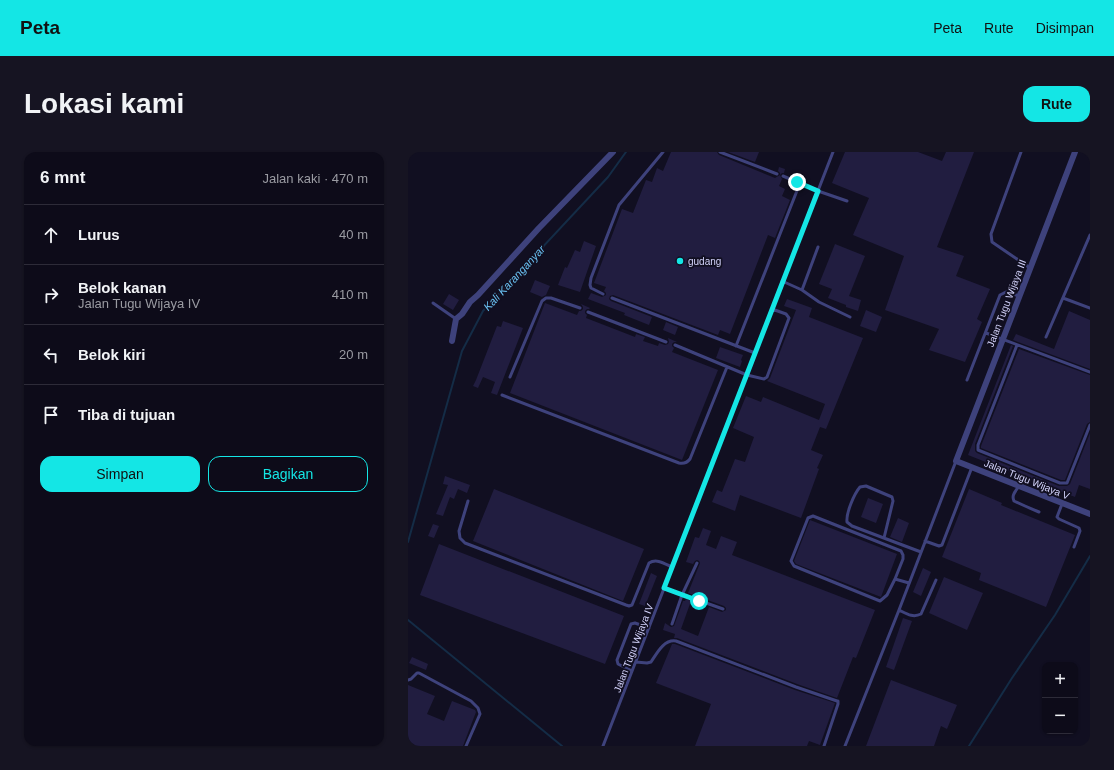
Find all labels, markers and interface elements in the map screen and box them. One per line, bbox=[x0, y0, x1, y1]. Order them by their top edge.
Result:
text: Peta bbox=[20, 17, 60, 38]
text: Peta bbox=[933, 20, 962, 36]
text: Rute bbox=[984, 20, 1014, 36]
text: Disimpan bbox=[1036, 20, 1094, 36]
button: Rute bbox=[1023, 86, 1090, 122]
text: Lokasi kami bbox=[24, 88, 184, 119]
text: 6 mnt bbox=[40, 168, 85, 187]
text: Jalan kaki · 470 m bbox=[263, 171, 368, 186]
route end bbox=[788, 173, 806, 191]
icon: ahead bbox=[40, 224, 62, 246]
text: Lurus bbox=[78, 226, 120, 243]
text: 40 m bbox=[339, 227, 368, 242]
water label: Kali Karanganyar bbox=[481, 242, 548, 313]
marker: gudang bbox=[675, 256, 685, 266]
place label: gudang bbox=[688, 256, 721, 267]
street label: Jalan Tugu Wijaya III bbox=[985, 258, 1028, 348]
text: Belok kanan bbox=[78, 279, 166, 296]
icon: right bbox=[40, 284, 62, 306]
text: 410 m bbox=[332, 287, 368, 302]
text: Jalan Tugu Wijaya IV bbox=[78, 296, 200, 311]
icon: left bbox=[40, 344, 62, 366]
text: Belok kiri bbox=[78, 346, 146, 363]
text: 20 m bbox=[339, 347, 368, 362]
icon: arrive bbox=[40, 404, 62, 426]
text: Tiba di tujuan bbox=[78, 406, 175, 423]
button: Simpan bbox=[40, 456, 200, 492]
button: Bagikan bbox=[208, 456, 368, 492]
street label: Jalan Tugu Wijaya V bbox=[982, 457, 1071, 502]
route start bbox=[690, 592, 708, 610]
street label: Jalan Tugu Wijaya IV bbox=[612, 602, 656, 694]
map controls bbox=[1042, 662, 1078, 734]
button: + bbox=[1042, 662, 1078, 698]
button: − bbox=[1042, 698, 1078, 734]

